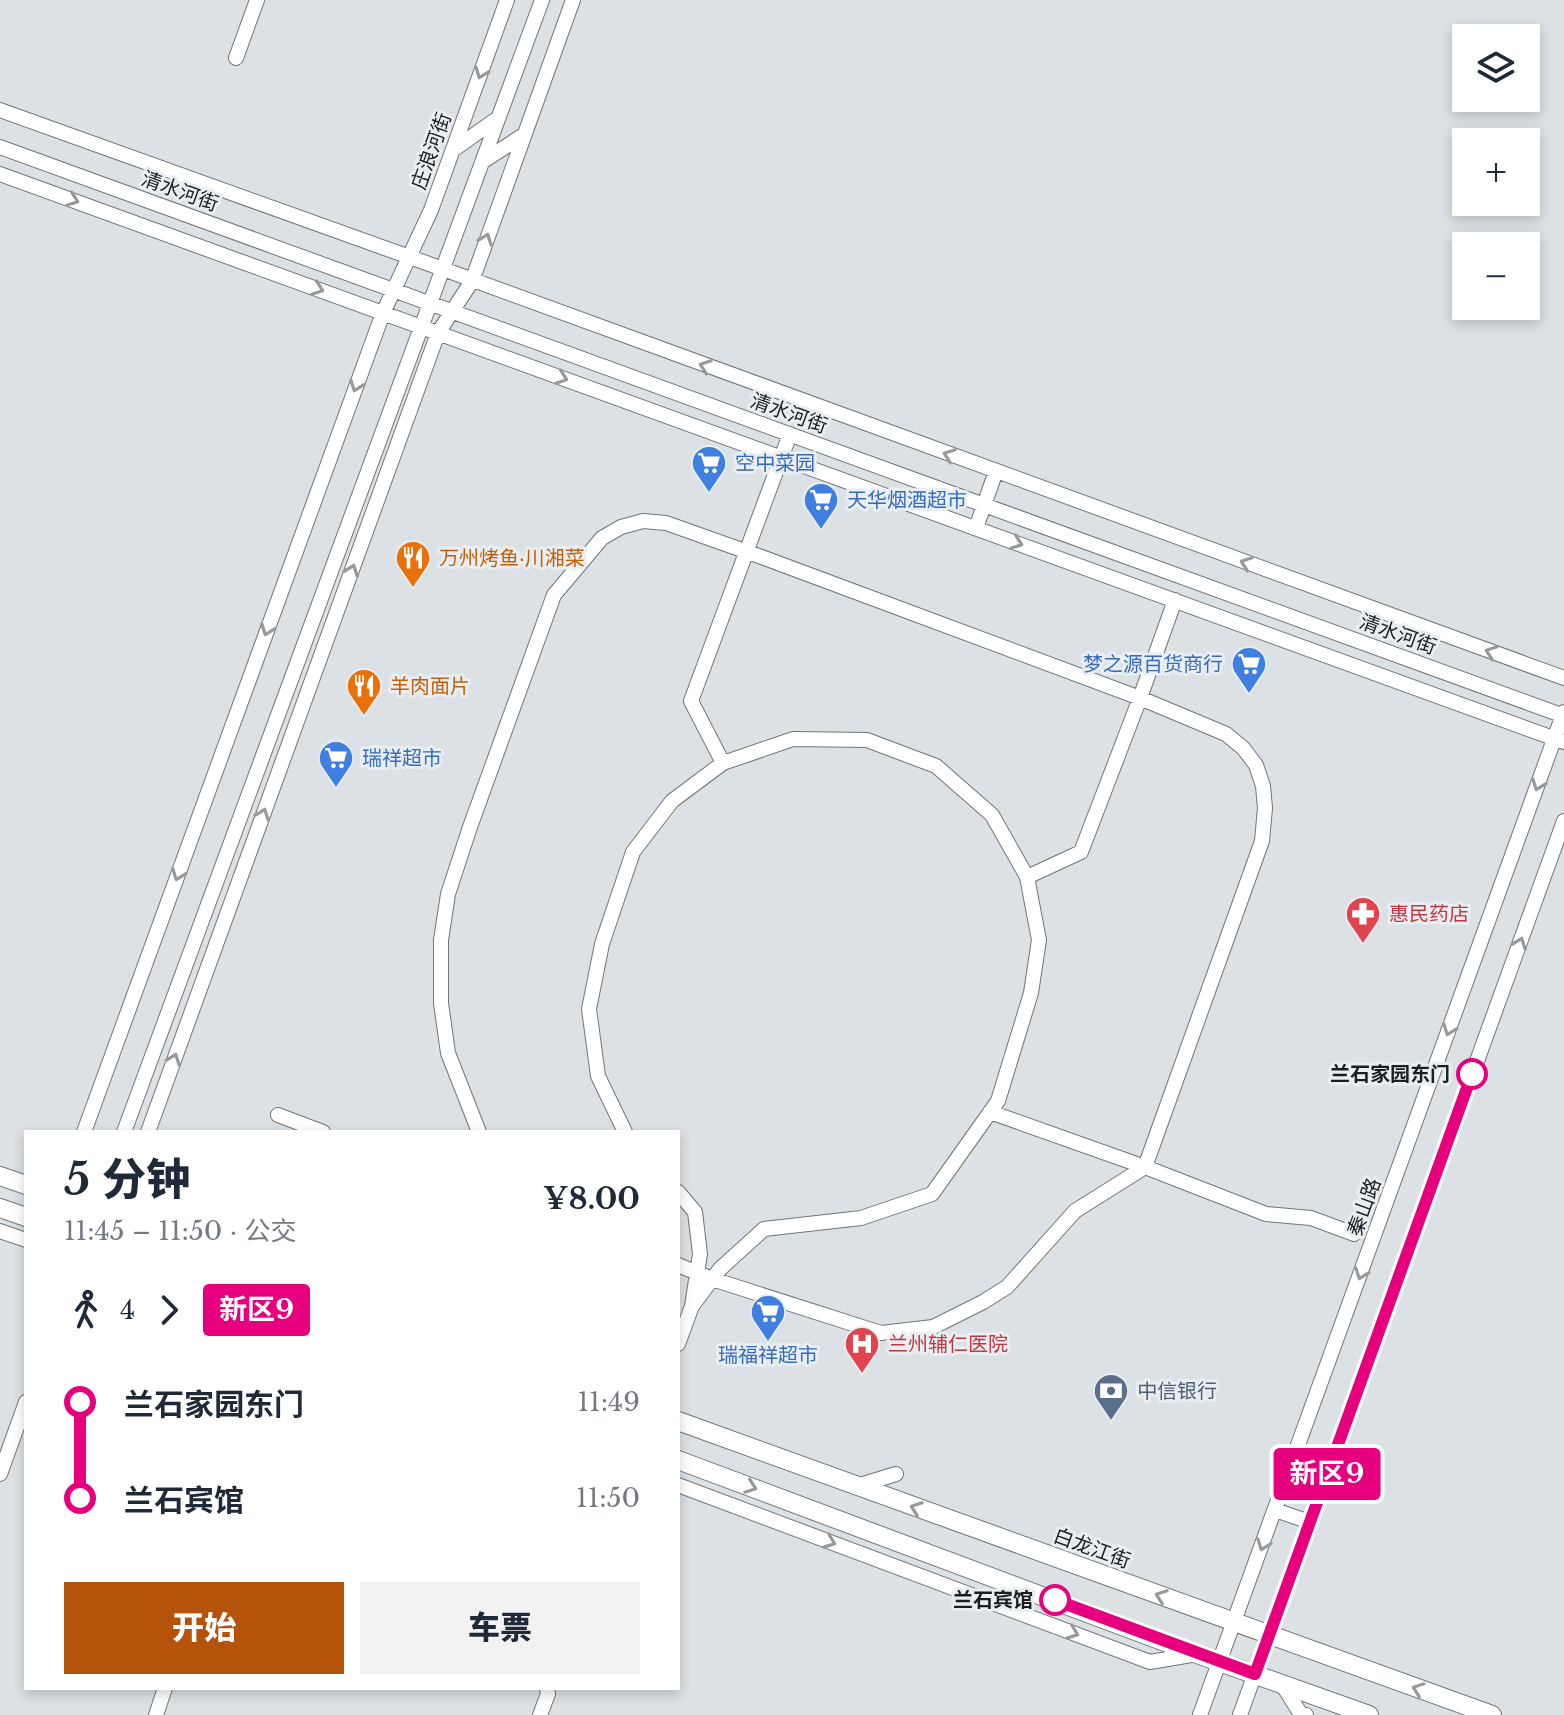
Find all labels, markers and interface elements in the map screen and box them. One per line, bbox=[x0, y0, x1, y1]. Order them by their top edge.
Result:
map controls bbox=[1452, 24, 1540, 320]
button: layers bbox=[1452, 24, 1540, 112]
one-way arrow bbox=[474, 65, 490, 79]
street label: 庄浪河街 bbox=[406, 109, 456, 193]
button: + bbox=[1452, 128, 1540, 216]
street label: 清水河街 bbox=[138, 166, 222, 216]
one-way arrow bbox=[65, 191, 79, 207]
button: − bbox=[1452, 232, 1540, 320]
one-way arrow bbox=[477, 233, 493, 247]
one-way arrow bbox=[310, 279, 324, 296]
one-way arrow bbox=[699, 359, 713, 375]
one-way arrow bbox=[554, 368, 568, 385]
one-way arrow bbox=[349, 378, 366, 392]
street label: 清水河街 bbox=[747, 388, 831, 438]
supermarket icon: 空中菜园 bbox=[690, 444, 728, 494]
one-way arrow bbox=[943, 448, 957, 464]
place label: 空中菜园 bbox=[735, 451, 815, 475]
supermarket icon: 天华烟酒超市 bbox=[802, 481, 840, 531]
place label: 天华烟酒超市 bbox=[847, 488, 967, 512]
one-way arrow bbox=[1009, 533, 1023, 550]
restaurant icon: 万州烤鱼·川湘菜 bbox=[394, 539, 432, 589]
place label: 万州烤鱼·川湘菜 bbox=[439, 546, 585, 570]
one-way arrow bbox=[1240, 556, 1254, 572]
one-way arrow bbox=[342, 564, 359, 578]
street label: 清水河街 bbox=[1356, 609, 1440, 659]
one-way arrow bbox=[260, 623, 277, 637]
supermarket icon: 梦之源百货商行 bbox=[1230, 645, 1268, 695]
one-way arrow bbox=[1485, 645, 1499, 661]
place label: 梦之源百货商行 bbox=[1083, 652, 1223, 676]
restaurant icon: 羊肉面片 bbox=[345, 667, 383, 717]
place label: 羊肉面片 bbox=[390, 674, 470, 698]
supermarket icon: 瑞祥超市 bbox=[317, 739, 355, 789]
place label: 瑞祥超市 bbox=[362, 746, 442, 770]
one-way arrow bbox=[1531, 777, 1547, 791]
one-way arrow bbox=[253, 808, 270, 822]
one-way arrow bbox=[171, 867, 188, 881]
pharmacy icon: 惠民药店 bbox=[1344, 895, 1382, 945]
place label: 惠民药店 bbox=[1389, 902, 1469, 926]
one-way arrow bbox=[1510, 937, 1527, 951]
one-way arrow bbox=[1442, 1022, 1459, 1036]
one-way arrow bbox=[165, 1053, 181, 1067]
marker: 兰石家园东门 bbox=[1457, 1059, 1487, 1089]
place label: 兰石家园东门 bbox=[1330, 1062, 1450, 1086]
text: 5 分钟 bbox=[64, 1152, 190, 1207]
street label: 秦山路 bbox=[1342, 1175, 1386, 1239]
text: ¥8.00 bbox=[543, 1180, 640, 1217]
text: 11:45 – 11:50 · 公交 bbox=[64, 1215, 297, 1247]
one-way arrow bbox=[1354, 1266, 1370, 1280]
icon: walk bbox=[64, 1288, 108, 1332]
icon: forward bbox=[147, 1288, 191, 1332]
text: 新区9 bbox=[219, 1292, 294, 1327]
supermarket icon: 瑞福祥超市 bbox=[749, 1293, 787, 1343]
text: 4 bbox=[120, 1294, 135, 1326]
hospital icon: 兰州辅仁医院 bbox=[843, 1325, 881, 1375]
place label: 兰州辅仁医院 bbox=[888, 1332, 1008, 1356]
place label: 瑞福祥超市 bbox=[718, 1343, 818, 1367]
bank icon: 中信银行 bbox=[1092, 1372, 1130, 1422]
place label: 中信银行 bbox=[1137, 1379, 1217, 1403]
text: 兰石家园东门 bbox=[124, 1386, 304, 1423]
text: 11:49 bbox=[577, 1386, 640, 1418]
line badge: 新区9 bbox=[1281, 1448, 1373, 1500]
text: 新区9 bbox=[1290, 1456, 1364, 1491]
one-way arrow bbox=[743, 1477, 757, 1494]
text: 兰石宾馆 bbox=[124, 1482, 244, 1519]
text: 11:50 bbox=[576, 1482, 640, 1514]
one-way arrow bbox=[910, 1501, 924, 1518]
street label: 白龙江街 bbox=[1050, 1523, 1134, 1573]
one-way arrow bbox=[822, 1532, 836, 1549]
one-way arrow bbox=[1256, 1537, 1272, 1551]
button: 开始 bbox=[64, 1582, 344, 1674]
button: 车票 bbox=[360, 1582, 640, 1674]
marker: 兰石宾馆 bbox=[1040, 1585, 1070, 1615]
place label: 兰石宾馆 bbox=[953, 1588, 1033, 1612]
one-way arrow bbox=[1155, 1589, 1169, 1606]
one-way arrow bbox=[1065, 1623, 1079, 1640]
one-way arrow bbox=[1412, 1682, 1426, 1698]

